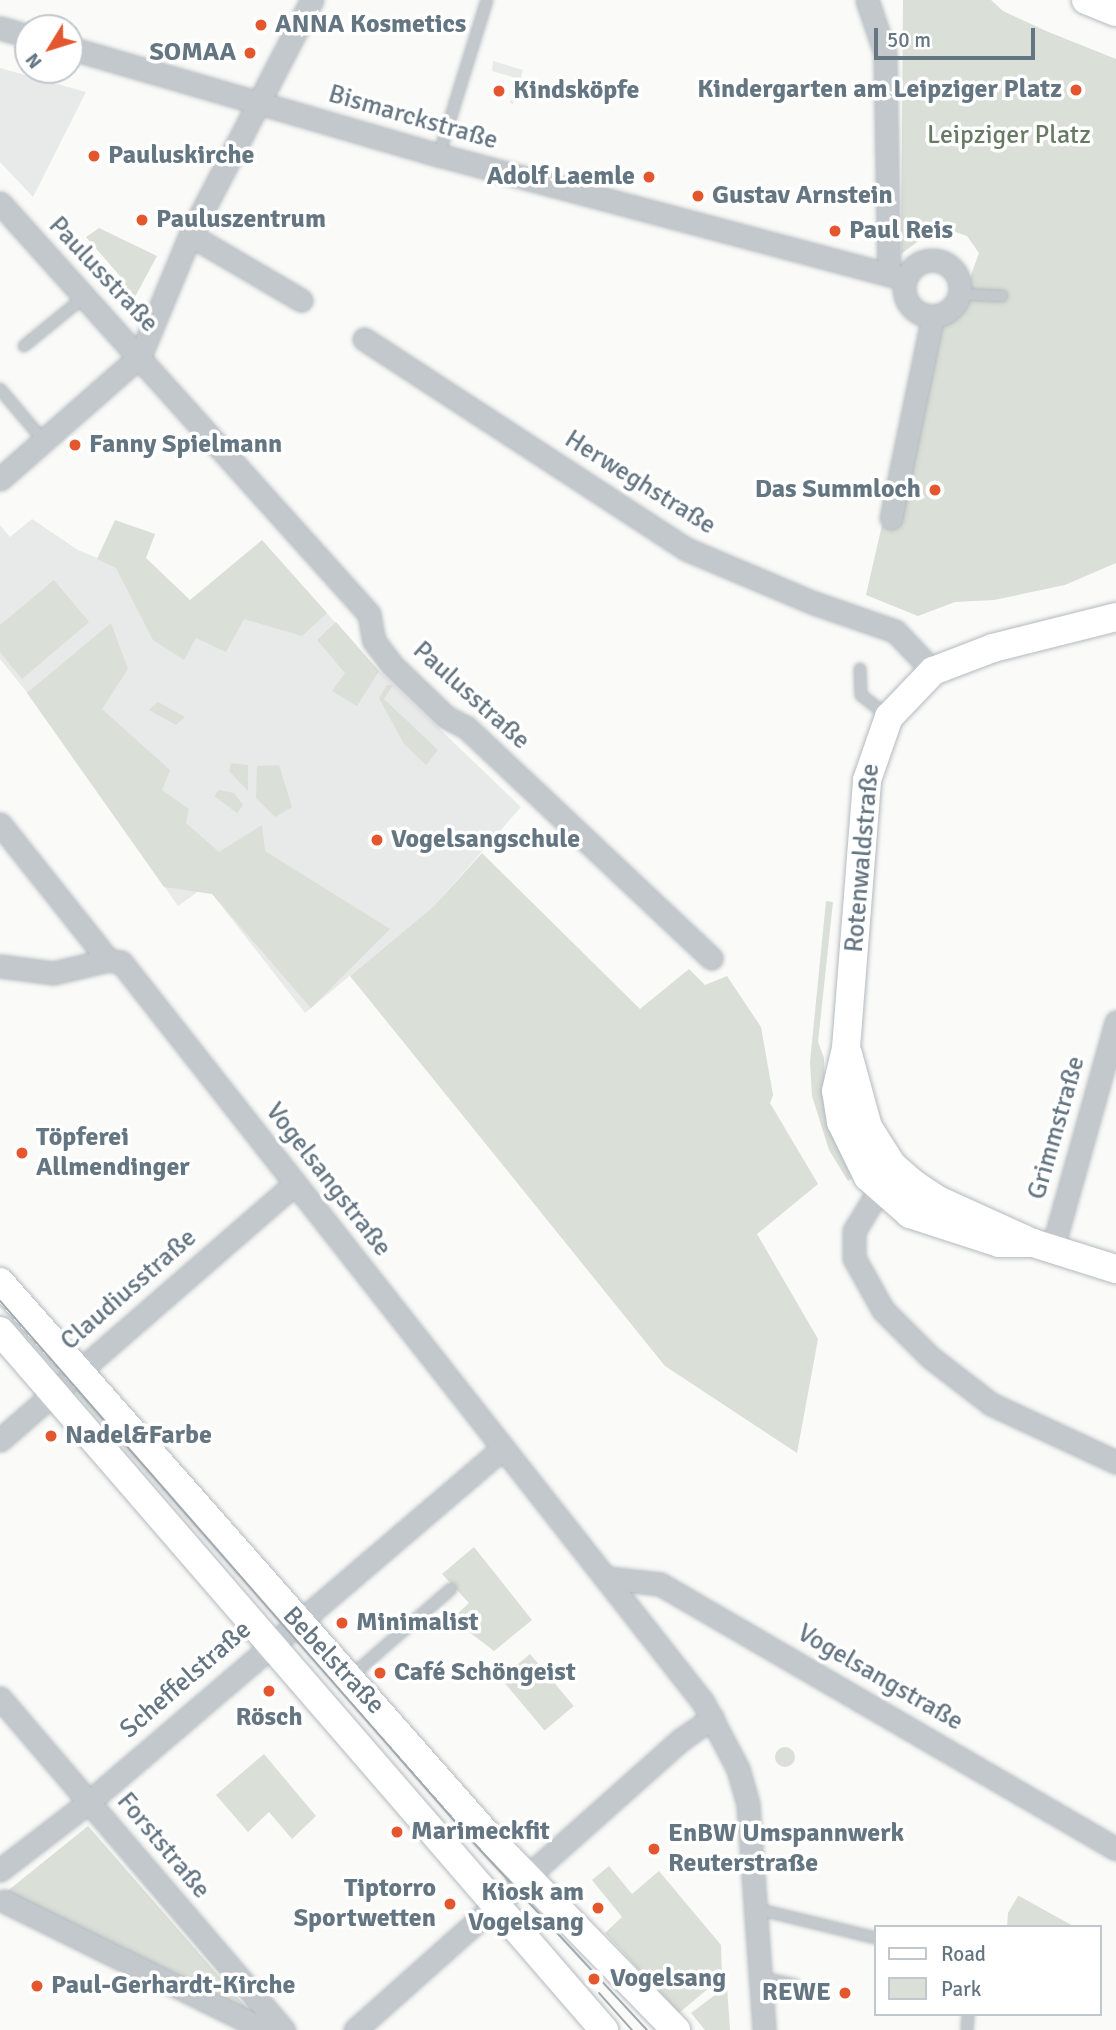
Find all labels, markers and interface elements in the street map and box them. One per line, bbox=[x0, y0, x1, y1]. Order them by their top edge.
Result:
place label: ANNA Kosmetics bbox=[275, 9, 466, 41]
north arrow bbox=[14, 14, 84, 84]
scale bar bbox=[878, 14, 1039, 58]
marker: ANNA Kosmetics bbox=[253, 17, 269, 33]
text: 50 m bbox=[887, 27, 931, 53]
place label: SOMAA bbox=[150, 37, 236, 69]
marker: SOMAA bbox=[242, 45, 258, 61]
text: N bbox=[21, 48, 48, 73]
place label: Kindergarten am Leipziger Platz bbox=[697, 74, 1062, 106]
place label: Kindsköpfe bbox=[513, 75, 640, 107]
street label: Bismarckstraße bbox=[325, 79, 501, 157]
marker: Kindergarten am Leipziger Platz bbox=[1068, 82, 1084, 98]
marker: Kindsköpfe bbox=[491, 83, 507, 99]
park label: Leipziger Platz bbox=[927, 120, 1091, 152]
place label: Pauluskirche bbox=[108, 140, 254, 172]
marker: Pauluskirche bbox=[86, 148, 102, 164]
place label: Adolf Laemle bbox=[487, 161, 635, 193]
marker: Adolf Laemle bbox=[641, 169, 657, 185]
place label: Gustav Arnstein bbox=[712, 180, 893, 212]
marker: Gustav Arnstein bbox=[690, 188, 706, 204]
place label: Pauluszentrum bbox=[156, 204, 326, 236]
street label: Paulusstraße bbox=[42, 211, 164, 339]
marker: Pauluszentrum bbox=[134, 212, 150, 228]
place label: Paul Reis bbox=[849, 215, 953, 247]
marker: Paul Reis bbox=[827, 223, 843, 239]
street label: Herweghstraße bbox=[559, 424, 721, 542]
place label: Fanny Spielmann bbox=[89, 429, 282, 461]
marker: Fanny Spielmann bbox=[67, 437, 83, 453]
place label: Das Summloch bbox=[755, 474, 921, 506]
marker: Das Summloch bbox=[927, 482, 943, 498]
street label: Paulusstraße bbox=[406, 635, 536, 757]
street label: Rotenwaldstraße bbox=[839, 762, 887, 954]
place label: Vogelsangschule bbox=[391, 824, 580, 856]
marker: Vogelsangschule bbox=[369, 832, 385, 848]
street label: Grimmstraße bbox=[1022, 1053, 1092, 1203]
street label: Vogelsangstraße bbox=[258, 1097, 398, 1263]
place label: Töpferei Allmendinger bbox=[36, 1122, 190, 1184]
marker: Töpferei Allmendinger bbox=[14, 1145, 30, 1161]
street label: Claudiusstraße bbox=[55, 1223, 203, 1357]
place label: Nadel&Farbe bbox=[65, 1420, 212, 1452]
marker: Nadel&Farbe bbox=[43, 1428, 59, 1444]
street label: Bebelstraße bbox=[275, 1601, 391, 1721]
place label: Minimalist bbox=[356, 1607, 479, 1639]
street label: Scheffelstraße bbox=[114, 1615, 258, 1745]
marker: Minimalist bbox=[334, 1615, 350, 1631]
street label: Vogelsangstraße bbox=[792, 1618, 968, 1738]
place label: Café Schöngeist bbox=[394, 1657, 576, 1689]
marker: Café Schöngeist bbox=[372, 1665, 388, 1681]
marker: Rösch bbox=[261, 1683, 277, 1699]
place label: Rösch bbox=[235, 1702, 303, 1734]
street label: Forststraße bbox=[110, 1787, 216, 1905]
place label: Marimeckfit bbox=[411, 1816, 550, 1848]
place label: EnBW Umspannwerk Reuterstraße bbox=[668, 1818, 904, 1880]
marker: Marimeckfit bbox=[389, 1824, 405, 1840]
marker: EnBW Umspannwerk Reuterstraße bbox=[646, 1841, 662, 1857]
place label: Tiptorro Sportwetten bbox=[294, 1873, 436, 1934]
place label: Kiosk am Vogelsang bbox=[468, 1877, 584, 1938]
marker: Tiptorro Sportwetten bbox=[442, 1896, 458, 1912]
marker: Kiosk am Vogelsang bbox=[590, 1900, 606, 1916]
legend bbox=[874, 1925, 1102, 2016]
text: Road bbox=[941, 1941, 986, 1967]
place label: Vogelsang bbox=[610, 1963, 726, 1995]
marker: Vogelsang bbox=[584, 1969, 604, 1989]
place label: Paul-Gerhardt-Kirche bbox=[51, 1970, 295, 2002]
text: Park bbox=[941, 1976, 981, 2002]
place label: REWE bbox=[762, 1977, 831, 2009]
marker: Paul-Gerhardt-Kirche bbox=[29, 1978, 45, 1994]
marker: REWE bbox=[837, 1985, 853, 2001]

